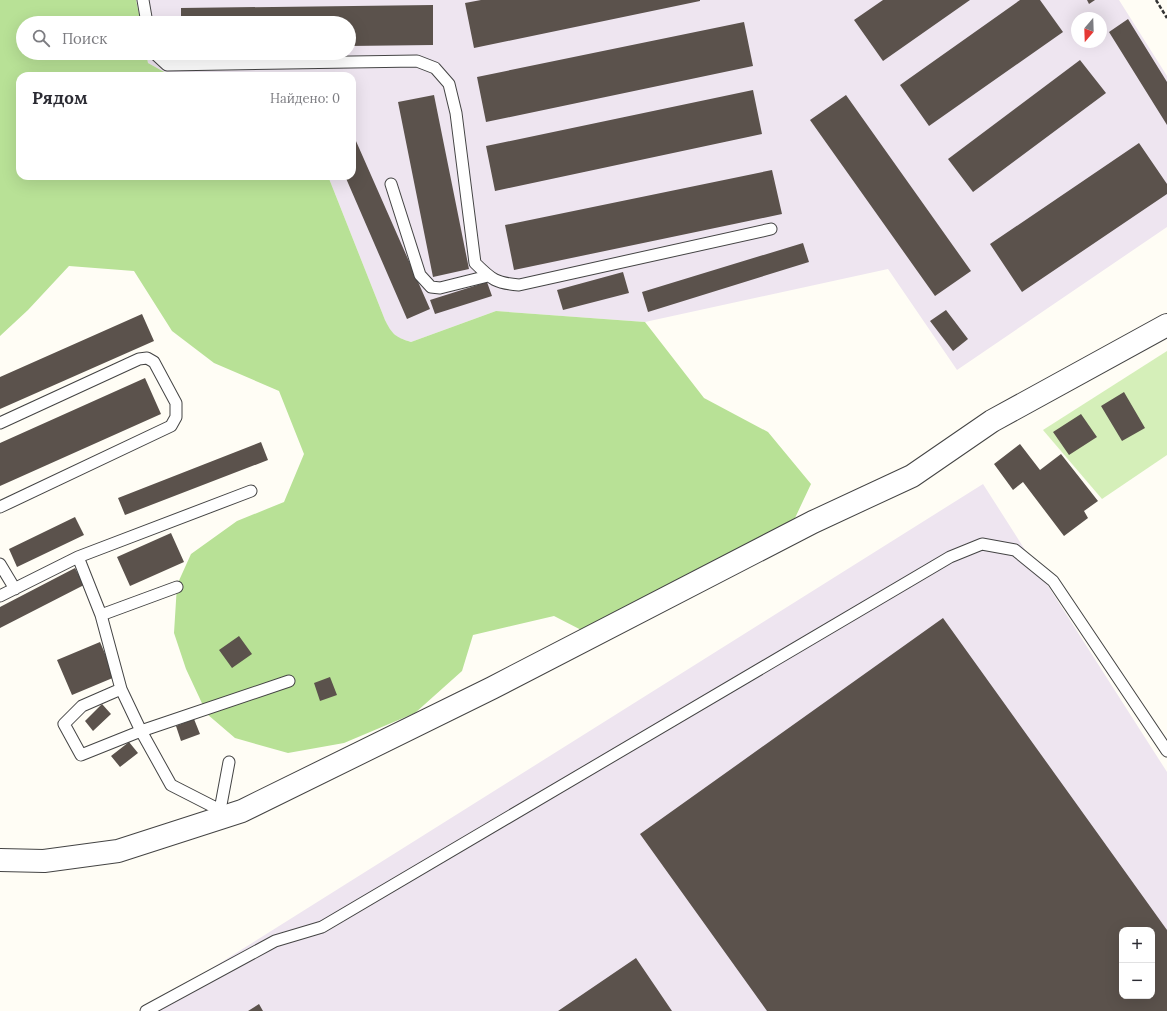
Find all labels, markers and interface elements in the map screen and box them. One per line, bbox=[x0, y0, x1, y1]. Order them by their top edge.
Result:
north arrow bbox=[1071, 12, 1107, 48]
search box bbox=[16, 16, 356, 60]
icon: search bbox=[30, 27, 52, 49]
text: Поиск bbox=[62, 29, 107, 48]
text: Рядом bbox=[32, 87, 88, 109]
text: Найдено: 0 bbox=[270, 90, 340, 107]
map controls bbox=[1119, 927, 1155, 999]
button: + bbox=[1119, 927, 1155, 963]
button: − bbox=[1119, 963, 1155, 999]

